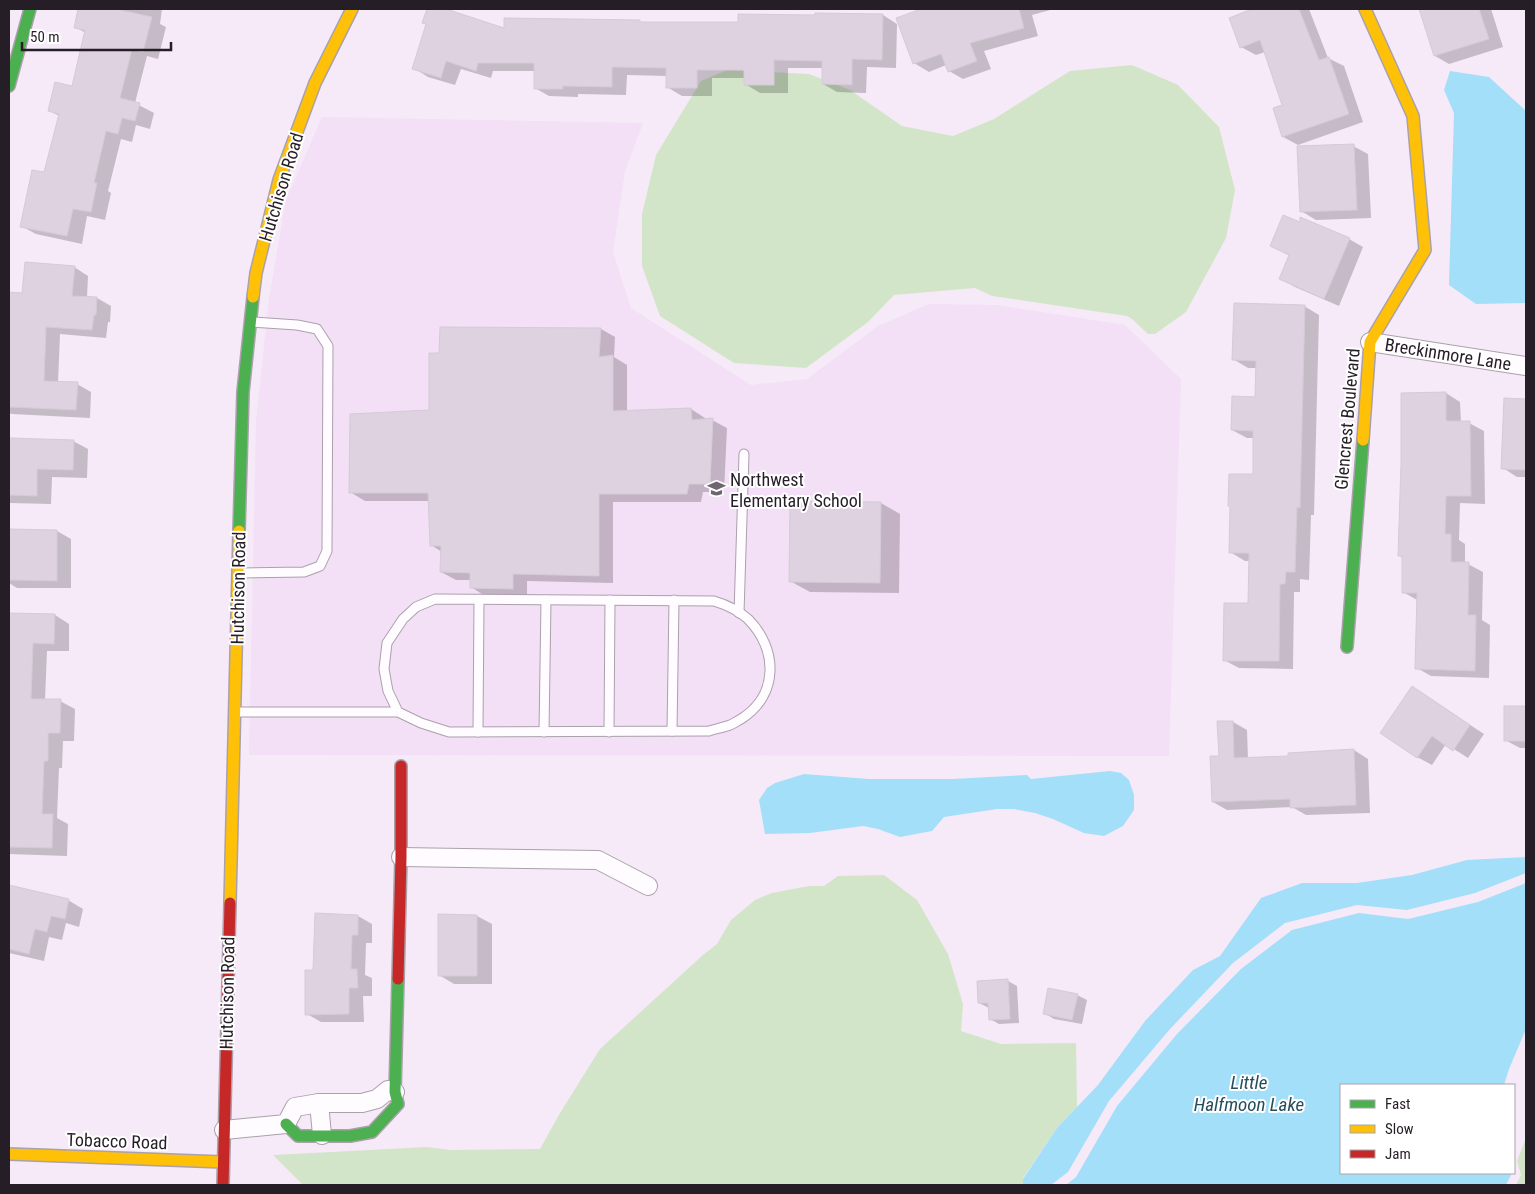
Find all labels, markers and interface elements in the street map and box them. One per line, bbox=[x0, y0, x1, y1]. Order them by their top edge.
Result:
scale bar bbox=[22, 20, 171, 52]
text: 50 m bbox=[30, 28, 60, 46]
street label: Hutchison Road bbox=[255, 130, 307, 244]
street label: Breckinmore Lane bbox=[1383, 334, 1513, 374]
street label: Glencrest Boulevard bbox=[1330, 347, 1364, 491]
place label: Northwest Elementary School bbox=[730, 469, 862, 511]
school or university icon: Northwest Elementary School bbox=[706, 479, 726, 499]
street label: Hutchison Road bbox=[227, 532, 249, 644]
street label: Hutchison Road bbox=[216, 937, 238, 1049]
water label: Little Halfmoon Lake bbox=[1194, 1071, 1304, 1116]
legend bbox=[1340, 1084, 1515, 1174]
text: Fast bbox=[1385, 1095, 1410, 1113]
text: Slow bbox=[1385, 1120, 1414, 1138]
street label: Tobacco Road bbox=[66, 1129, 168, 1153]
text: Jam bbox=[1385, 1145, 1411, 1163]

